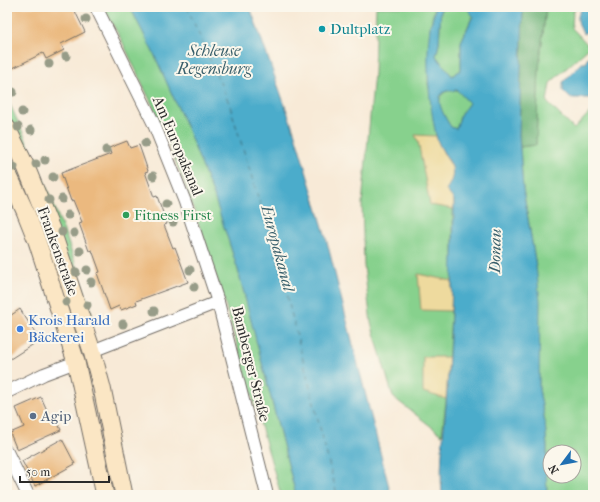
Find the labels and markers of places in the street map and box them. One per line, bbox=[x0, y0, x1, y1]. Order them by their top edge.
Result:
place label: Dultplatz bbox=[330, 20, 391, 38]
marker: Dultplatz bbox=[317, 24, 327, 34]
place label: Fitness First bbox=[134, 206, 212, 224]
marker: Fitness First bbox=[121, 210, 131, 220]
place label: Krois Harald Bäckerei bbox=[28, 311, 111, 346]
marker: Krois Harald Bäckerei bbox=[15, 324, 25, 334]
place label: Agip bbox=[40, 407, 71, 425]
marker: Agip bbox=[28, 411, 38, 421]

